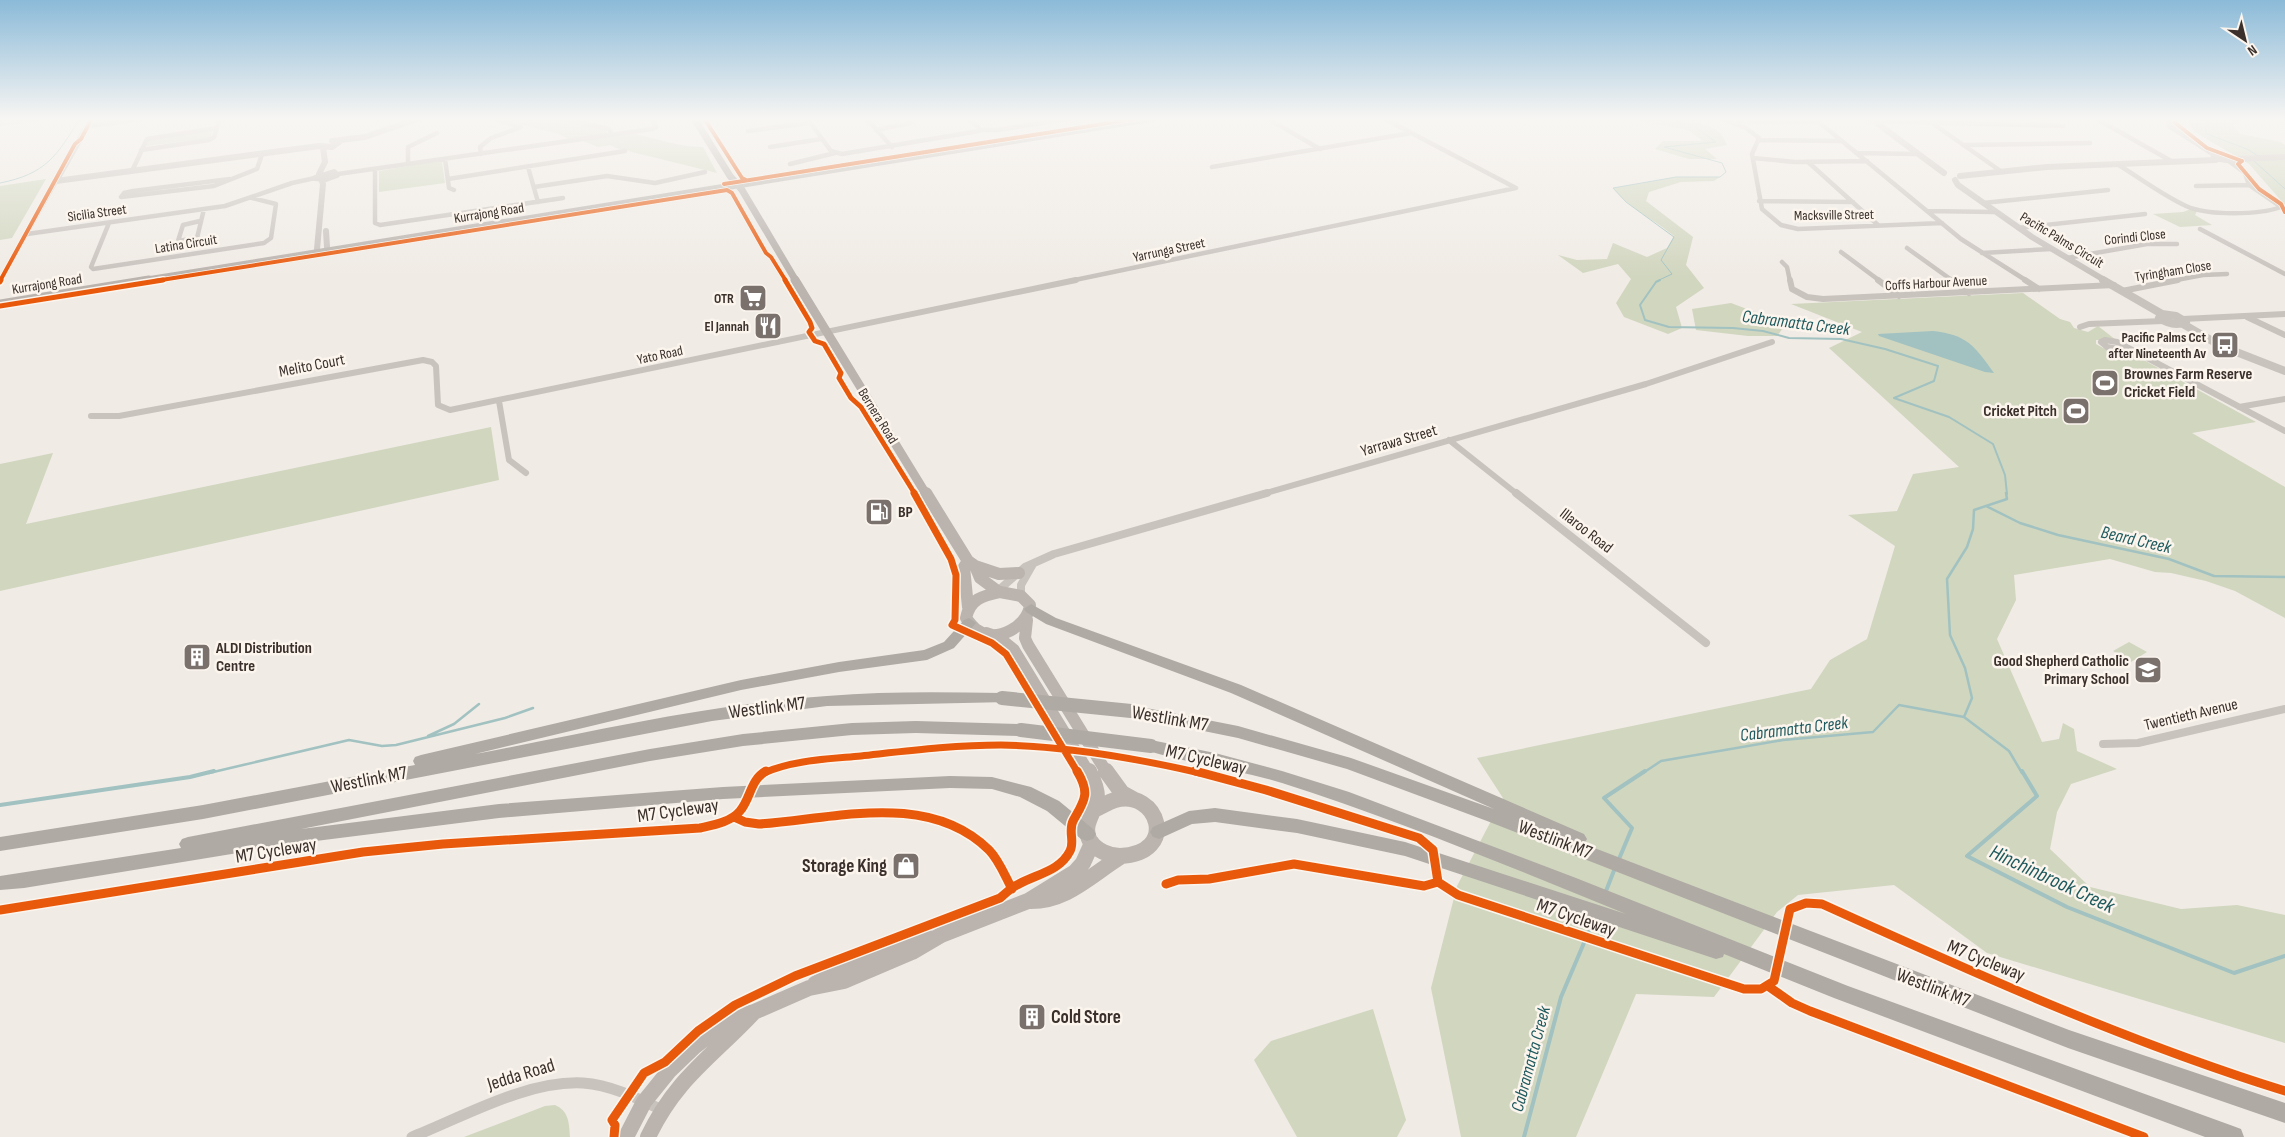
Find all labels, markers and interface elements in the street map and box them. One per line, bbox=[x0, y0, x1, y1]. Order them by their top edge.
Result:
north arrow bbox=[2220, 15, 2270, 65]
text: N bbox=[2244, 41, 2260, 59]
street label: Kurrajong Road bbox=[453, 199, 525, 227]
street label: Sicilia Street bbox=[66, 200, 128, 226]
street label: Macksville Street bbox=[1794, 206, 1874, 224]
street label: Pacific Palms Circuit bbox=[2017, 208, 2107, 272]
street label: Corindi Close bbox=[2103, 225, 2167, 249]
street label: Latina Circuit bbox=[154, 231, 218, 257]
street label: Yarrunga Street bbox=[1131, 234, 1207, 266]
street label: Tyringham Close bbox=[2134, 257, 2212, 285]
street label: Kurrajong Road bbox=[11, 270, 83, 298]
street label: Coffs Harbour Avenue bbox=[1885, 272, 1987, 294]
supermarket icon: OTR bbox=[738, 283, 768, 313]
place label: OTR bbox=[714, 290, 734, 307]
water label: Cabramatta Creek bbox=[1741, 306, 1852, 340]
restaurant icon: El Jannah bbox=[753, 311, 783, 341]
place label: El Jannah bbox=[705, 318, 749, 335]
place label: Pacific Palms Cct after Nineteenth Av bbox=[2108, 329, 2206, 362]
bus stop icon: Pacific Palms Cct after Nineteenth Av bbox=[2210, 330, 2240, 360]
street label: Yato Road bbox=[636, 342, 684, 368]
street label: Melito Court bbox=[277, 350, 347, 382]
place label: Brownes Farm Reserve Cricket Field bbox=[2124, 365, 2252, 402]
sports icon: Brownes Farm Reserve Cricket Field bbox=[2090, 368, 2120, 398]
street label: Bernera Road bbox=[854, 385, 902, 447]
sports icon: Cricket Pitch bbox=[2061, 396, 2091, 426]
place label: Cricket Pitch bbox=[1983, 402, 2057, 421]
street label: Yarrawa Street bbox=[1359, 421, 1439, 461]
fuel station icon: BP bbox=[864, 497, 894, 527]
place label: BP bbox=[898, 503, 913, 522]
street label: Illaroo Road bbox=[1556, 504, 1616, 558]
water label: Beard Creek bbox=[2099, 522, 2174, 559]
place label: ALDI Distribution Centre bbox=[215, 639, 312, 676]
building icon: ALDI Distribution Centre bbox=[182, 642, 212, 672]
place label: Good Shepherd Catholic Primary School bbox=[1993, 652, 2129, 689]
school or university icon: Good Shepherd Catholic Primary School bbox=[2133, 655, 2163, 685]
street label: Westlink M7 bbox=[727, 692, 807, 724]
street label: Twentieth Avenue bbox=[2142, 695, 2240, 735]
street label: Westlink M7 bbox=[1130, 701, 1210, 737]
water label: Cabramatta Creek bbox=[1739, 712, 1850, 746]
street label: M7 Cycleway bbox=[1164, 740, 1249, 781]
street label: Westlink M7 bbox=[329, 761, 409, 799]
street label: M7 Cycleway bbox=[636, 794, 721, 828]
street label: Westlink M7 bbox=[1515, 815, 1595, 865]
street label: M7 Cycleway bbox=[234, 833, 319, 869]
water label: Hinchinbrook Creek bbox=[1986, 839, 2119, 919]
shop icon: Storage King bbox=[891, 851, 921, 881]
place label: Storage King bbox=[802, 855, 887, 878]
street label: M7 Cycleway bbox=[1534, 894, 1619, 942]
street label: M7 Cycleway bbox=[1944, 935, 2029, 987]
street label: Westlink M7 bbox=[1893, 963, 1973, 1013]
building icon: Cold Store bbox=[1017, 1002, 1047, 1032]
water label: Cabramatta Creek bbox=[1507, 1003, 1556, 1114]
place label: Cold Store bbox=[1051, 1006, 1121, 1029]
street label: Jedda Road bbox=[484, 1054, 558, 1096]

